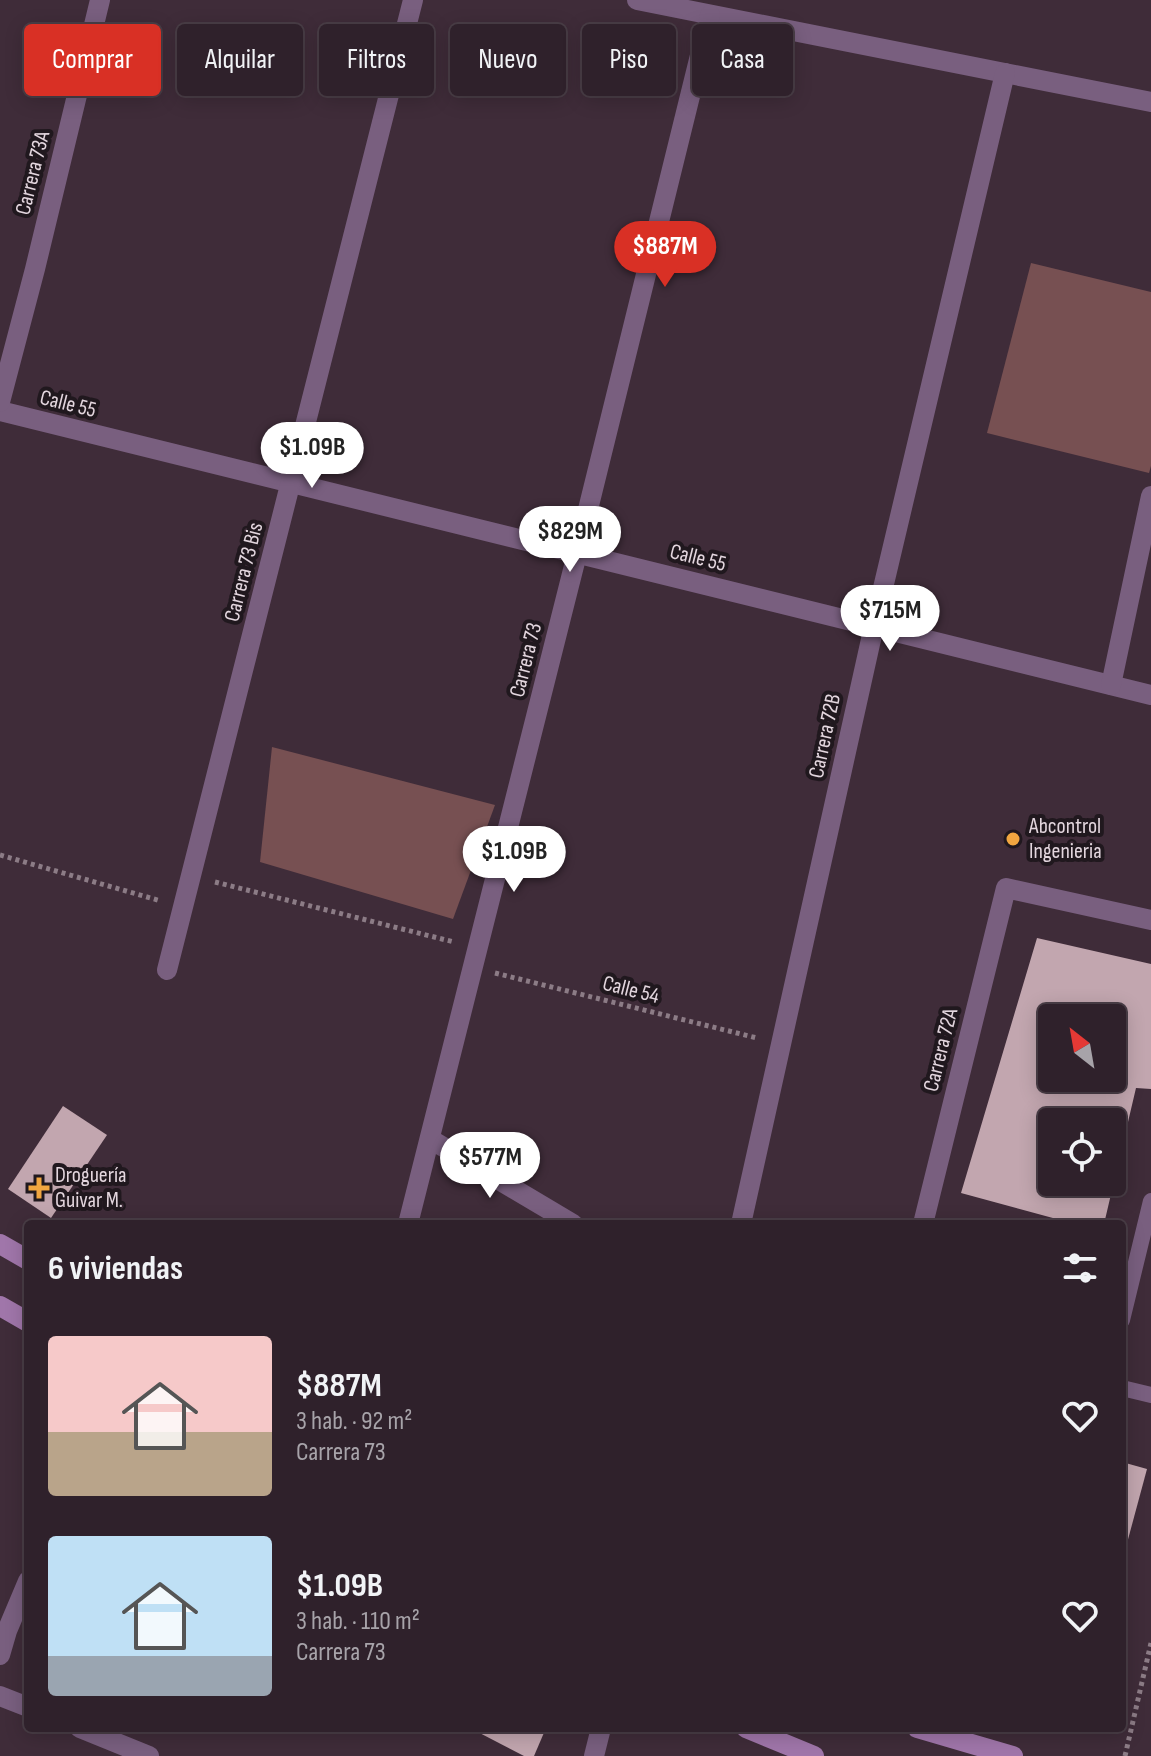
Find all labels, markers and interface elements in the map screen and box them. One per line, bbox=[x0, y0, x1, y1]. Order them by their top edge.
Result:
chip: Comprar bbox=[24, 24, 161, 96]
chip: Alquilar bbox=[177, 24, 303, 96]
chip: Filtros bbox=[319, 24, 434, 96]
chip: Nuevo bbox=[450, 24, 566, 96]
chip: Piso bbox=[582, 24, 676, 96]
chip: Casa bbox=[692, 24, 793, 96]
street label: Carrera 73A bbox=[10, 128, 57, 218]
pin: $887M bbox=[609, 221, 721, 289]
text: $887M bbox=[632, 231, 698, 262]
street label: Calle 55 bbox=[37, 384, 99, 424]
pin: $1.09B bbox=[247, 422, 377, 490]
text: $1.09B bbox=[279, 432, 345, 463]
pin: $829M bbox=[514, 506, 626, 574]
text: $829M bbox=[537, 516, 603, 547]
street label: Carrera 73 Bis bbox=[219, 520, 269, 624]
street label: Calle 55 bbox=[667, 538, 729, 578]
pin: $715M bbox=[834, 585, 946, 653]
text: $715M bbox=[859, 595, 921, 626]
street label: Carrera 73 bbox=[504, 620, 548, 700]
street label: Carrera 72B bbox=[803, 691, 847, 781]
place label: Abcontrol Ingenieria bbox=[1028, 813, 1102, 865]
pin: $1.09B bbox=[449, 826, 579, 894]
marker: Abcontrol Ingenieria bbox=[1004, 830, 1022, 848]
text: $1.09B bbox=[481, 836, 547, 867]
street label: Calle 54 bbox=[600, 970, 662, 1010]
north arrow bbox=[1038, 1004, 1126, 1092]
map controls bbox=[1038, 1004, 1126, 1196]
street label: Carrera 72A bbox=[918, 1005, 965, 1095]
button: locate bbox=[1038, 1108, 1126, 1196]
pin: $577M bbox=[434, 1132, 546, 1200]
text: $577M bbox=[458, 1142, 522, 1173]
place label: Droguería Guivar M. bbox=[55, 1162, 127, 1214]
marker: Droguería Guivar M. bbox=[30, 1179, 48, 1197]
icon: filters bbox=[1058, 1246, 1102, 1290]
text: 6 viviendas bbox=[48, 1248, 183, 1289]
text: $887M bbox=[296, 1365, 382, 1406]
icon: home bbox=[112, 1368, 208, 1464]
icon: heart bbox=[1058, 1394, 1102, 1438]
text: 3 hab. · 92 m² bbox=[296, 1406, 412, 1437]
text: Carrera 73 bbox=[296, 1437, 386, 1468]
text: $1.09B bbox=[296, 1565, 383, 1606]
icon: home bbox=[112, 1568, 208, 1664]
icon: heart bbox=[1058, 1594, 1102, 1638]
text: 3 hab. · 110 m² bbox=[296, 1606, 420, 1637]
text: Carrera 73 bbox=[296, 1637, 386, 1668]

